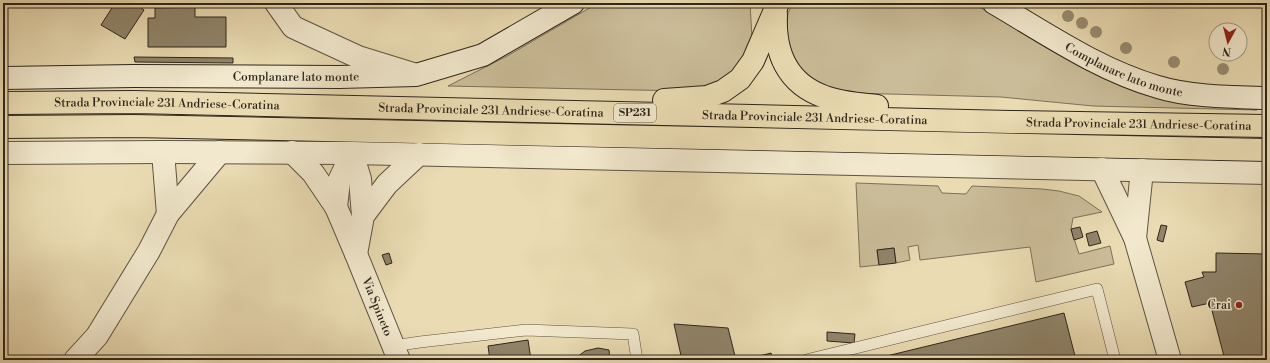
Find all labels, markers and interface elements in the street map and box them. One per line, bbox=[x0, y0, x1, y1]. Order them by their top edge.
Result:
north arrow bbox=[1208, 22, 1248, 62]
street label: Complanare lato monte bbox=[1062, 39, 1184, 100]
text: N bbox=[1221, 43, 1232, 58]
street label: Complanare lato monte bbox=[233, 69, 359, 85]
street label: Strada Provinciale 231 Andriese-Coratina bbox=[54, 94, 281, 113]
street label: Strada Provinciale 231 Andriese-Coratina bbox=[378, 100, 605, 120]
road number: SP231 bbox=[614, 104, 656, 122]
street label: Strada Provinciale 231 Andriese-Coratina bbox=[702, 107, 929, 128]
street label: Strada Provinciale 231 Andriese-Coratina bbox=[1026, 115, 1252, 133]
street label: Via Spineto bbox=[358, 274, 396, 339]
place label: Crai bbox=[1208, 298, 1231, 313]
marker: Crai bbox=[1234, 300, 1244, 310]

